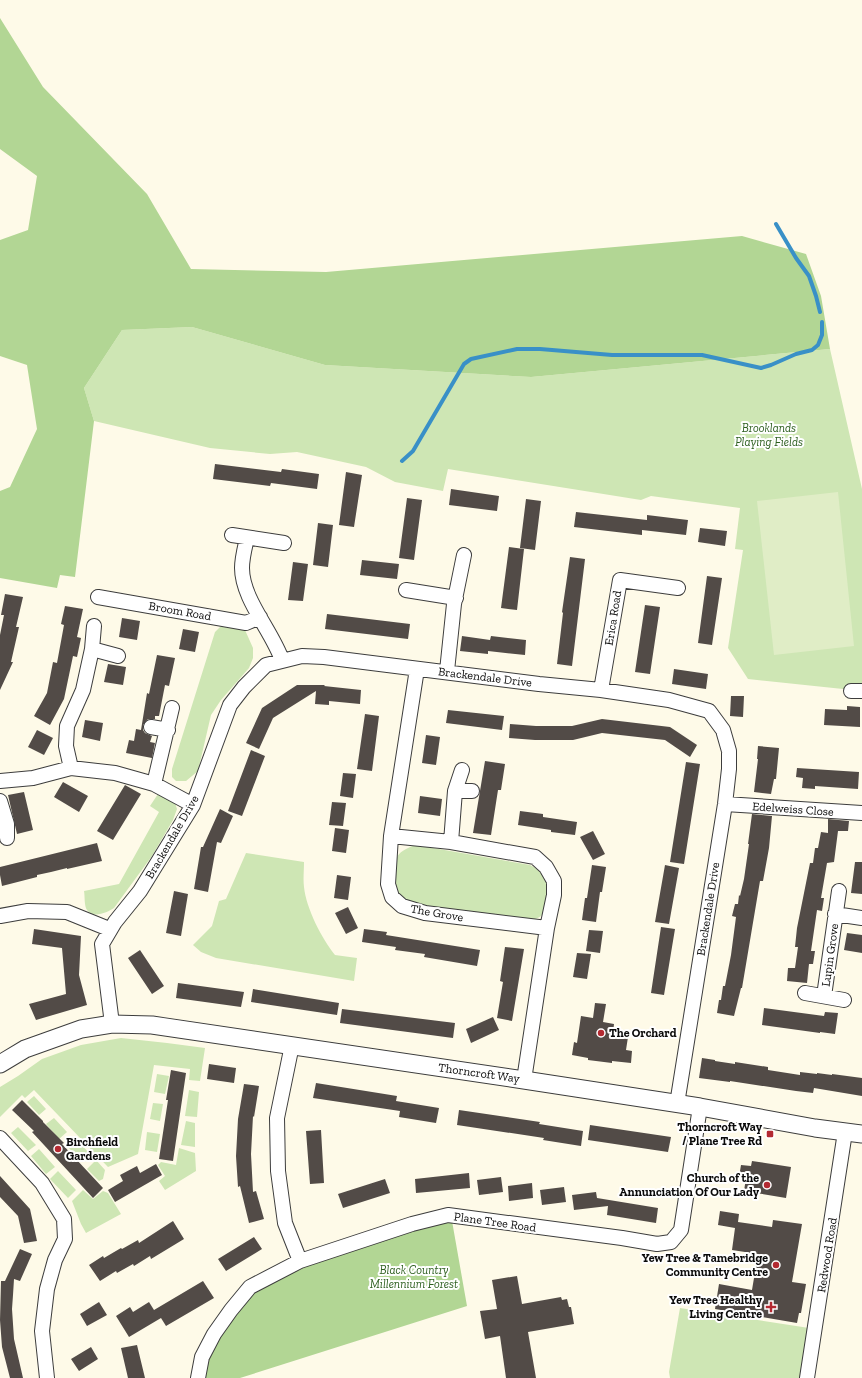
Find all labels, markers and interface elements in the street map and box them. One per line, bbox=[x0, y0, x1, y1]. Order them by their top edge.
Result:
park label: Brooklands Playing Fields bbox=[735, 421, 803, 449]
street label: Erica Road bbox=[602, 589, 624, 646]
street label: Broom Road bbox=[148, 599, 213, 623]
street label: Brackendale Drive bbox=[437, 664, 533, 690]
street label: Brackendale Drive bbox=[142, 792, 202, 881]
street label: Edelweiss Close bbox=[752, 799, 835, 819]
street label: Brackendale Drive bbox=[694, 861, 722, 957]
street label: The Grove bbox=[410, 901, 465, 925]
street label: Lupin Grove bbox=[819, 922, 841, 987]
place label: The Orchard bbox=[609, 1026, 677, 1040]
marker: The Orchard bbox=[596, 1028, 606, 1038]
street label: Thorncroft Way bbox=[437, 1060, 521, 1086]
place label: Thorncroft Way / Plane Tree Rd bbox=[677, 1120, 763, 1148]
marker: Thorncroft Way / Plane Tree Rd bbox=[765, 1129, 775, 1139]
place label: Birchfield Gardens bbox=[66, 1135, 118, 1163]
marker: Birchfield Gardens bbox=[53, 1144, 63, 1154]
place label: Church of the Annunciation Of Our Lady bbox=[619, 1171, 760, 1199]
marker: Church of the Annunciation Of Our Lady bbox=[762, 1180, 772, 1190]
street label: Plane Tree Road bbox=[453, 1209, 537, 1235]
street label: Redwood Road bbox=[814, 1216, 840, 1294]
place label: Yew Tree & Tamebridge Community Centre bbox=[642, 1251, 768, 1279]
marker: Yew Tree & Tamebridge Community Centre bbox=[771, 1260, 781, 1270]
park label: Black Country Millennium Forest bbox=[370, 1263, 458, 1291]
place label: Yew Tree Healthy Living Centre bbox=[669, 1293, 763, 1321]
marker: Yew Tree Healthy Living Centre bbox=[765, 1301, 777, 1313]

